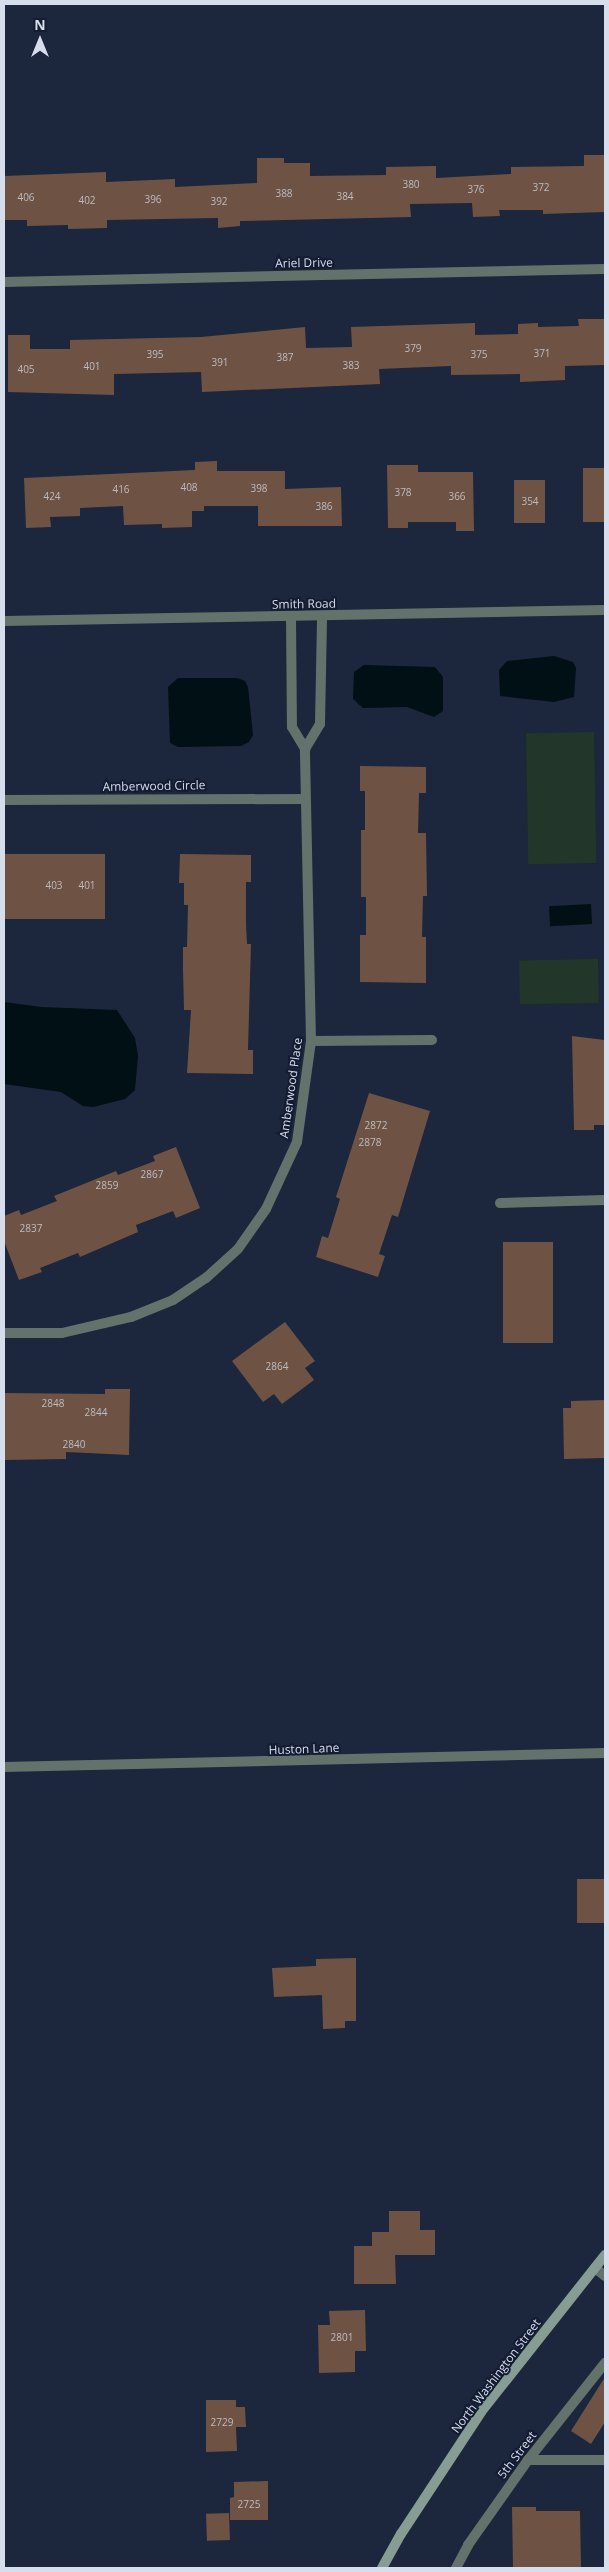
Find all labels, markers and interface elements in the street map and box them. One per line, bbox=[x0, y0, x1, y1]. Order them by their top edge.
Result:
north arrow bbox=[15, 15, 65, 65]
text: N bbox=[34, 15, 46, 34]
house number: 380 bbox=[402, 179, 420, 191]
house number: 372 bbox=[532, 182, 550, 194]
house number: 376 bbox=[467, 184, 485, 196]
house number: 388 bbox=[275, 188, 293, 200]
house number: 384 bbox=[336, 191, 354, 203]
house number: 406 bbox=[17, 192, 35, 204]
house number: 396 bbox=[144, 194, 162, 206]
house number: 402 bbox=[78, 195, 96, 207]
house number: 392 bbox=[210, 196, 228, 208]
street label: Ariel Drive bbox=[275, 255, 333, 271]
house number: 379 bbox=[404, 343, 422, 355]
house number: 371 bbox=[533, 348, 551, 360]
house number: 395 bbox=[146, 349, 164, 361]
house number: 375 bbox=[470, 349, 488, 361]
house number: 387 bbox=[276, 352, 294, 364]
house number: 391 bbox=[211, 357, 229, 369]
house number: 383 bbox=[342, 360, 360, 372]
house number: 401 bbox=[83, 361, 101, 373]
house number: 405 bbox=[17, 364, 35, 376]
house number: 408 bbox=[180, 482, 198, 494]
house number: 398 bbox=[250, 483, 268, 495]
house number: 416 bbox=[112, 484, 130, 496]
house number: 378 bbox=[394, 487, 412, 499]
house number: 424 bbox=[43, 491, 61, 503]
house number: 366 bbox=[448, 491, 466, 503]
house number: 354 bbox=[521, 496, 539, 508]
house number: 386 bbox=[315, 501, 333, 513]
street label: Smith Road bbox=[272, 596, 336, 612]
street label: Amberwood Circle bbox=[102, 778, 206, 794]
house number: 403 bbox=[45, 880, 63, 892]
house number: 401 bbox=[78, 880, 96, 892]
street label: Amberwood Place bbox=[277, 1037, 305, 1139]
house number: 2872 bbox=[365, 1120, 387, 1132]
house number: 2878 bbox=[359, 1137, 381, 1149]
house number: 2867 bbox=[141, 1169, 163, 1181]
house number: 2859 bbox=[96, 1180, 118, 1192]
house number: 2837 bbox=[20, 1223, 42, 1235]
house number: 2864 bbox=[266, 1361, 288, 1373]
house number: 2848 bbox=[42, 1398, 64, 1410]
house number: 2844 bbox=[85, 1407, 107, 1419]
house number: 2840 bbox=[63, 1439, 85, 1451]
street label: Huston Lane bbox=[268, 1741, 340, 1757]
street label: North Washington Street bbox=[448, 2316, 544, 2436]
house number: 2801 bbox=[331, 2332, 353, 2344]
house number: 2729 bbox=[211, 2417, 233, 2429]
street label: 5th Street bbox=[495, 2429, 539, 2481]
house number: 2725 bbox=[238, 2499, 260, 2511]

